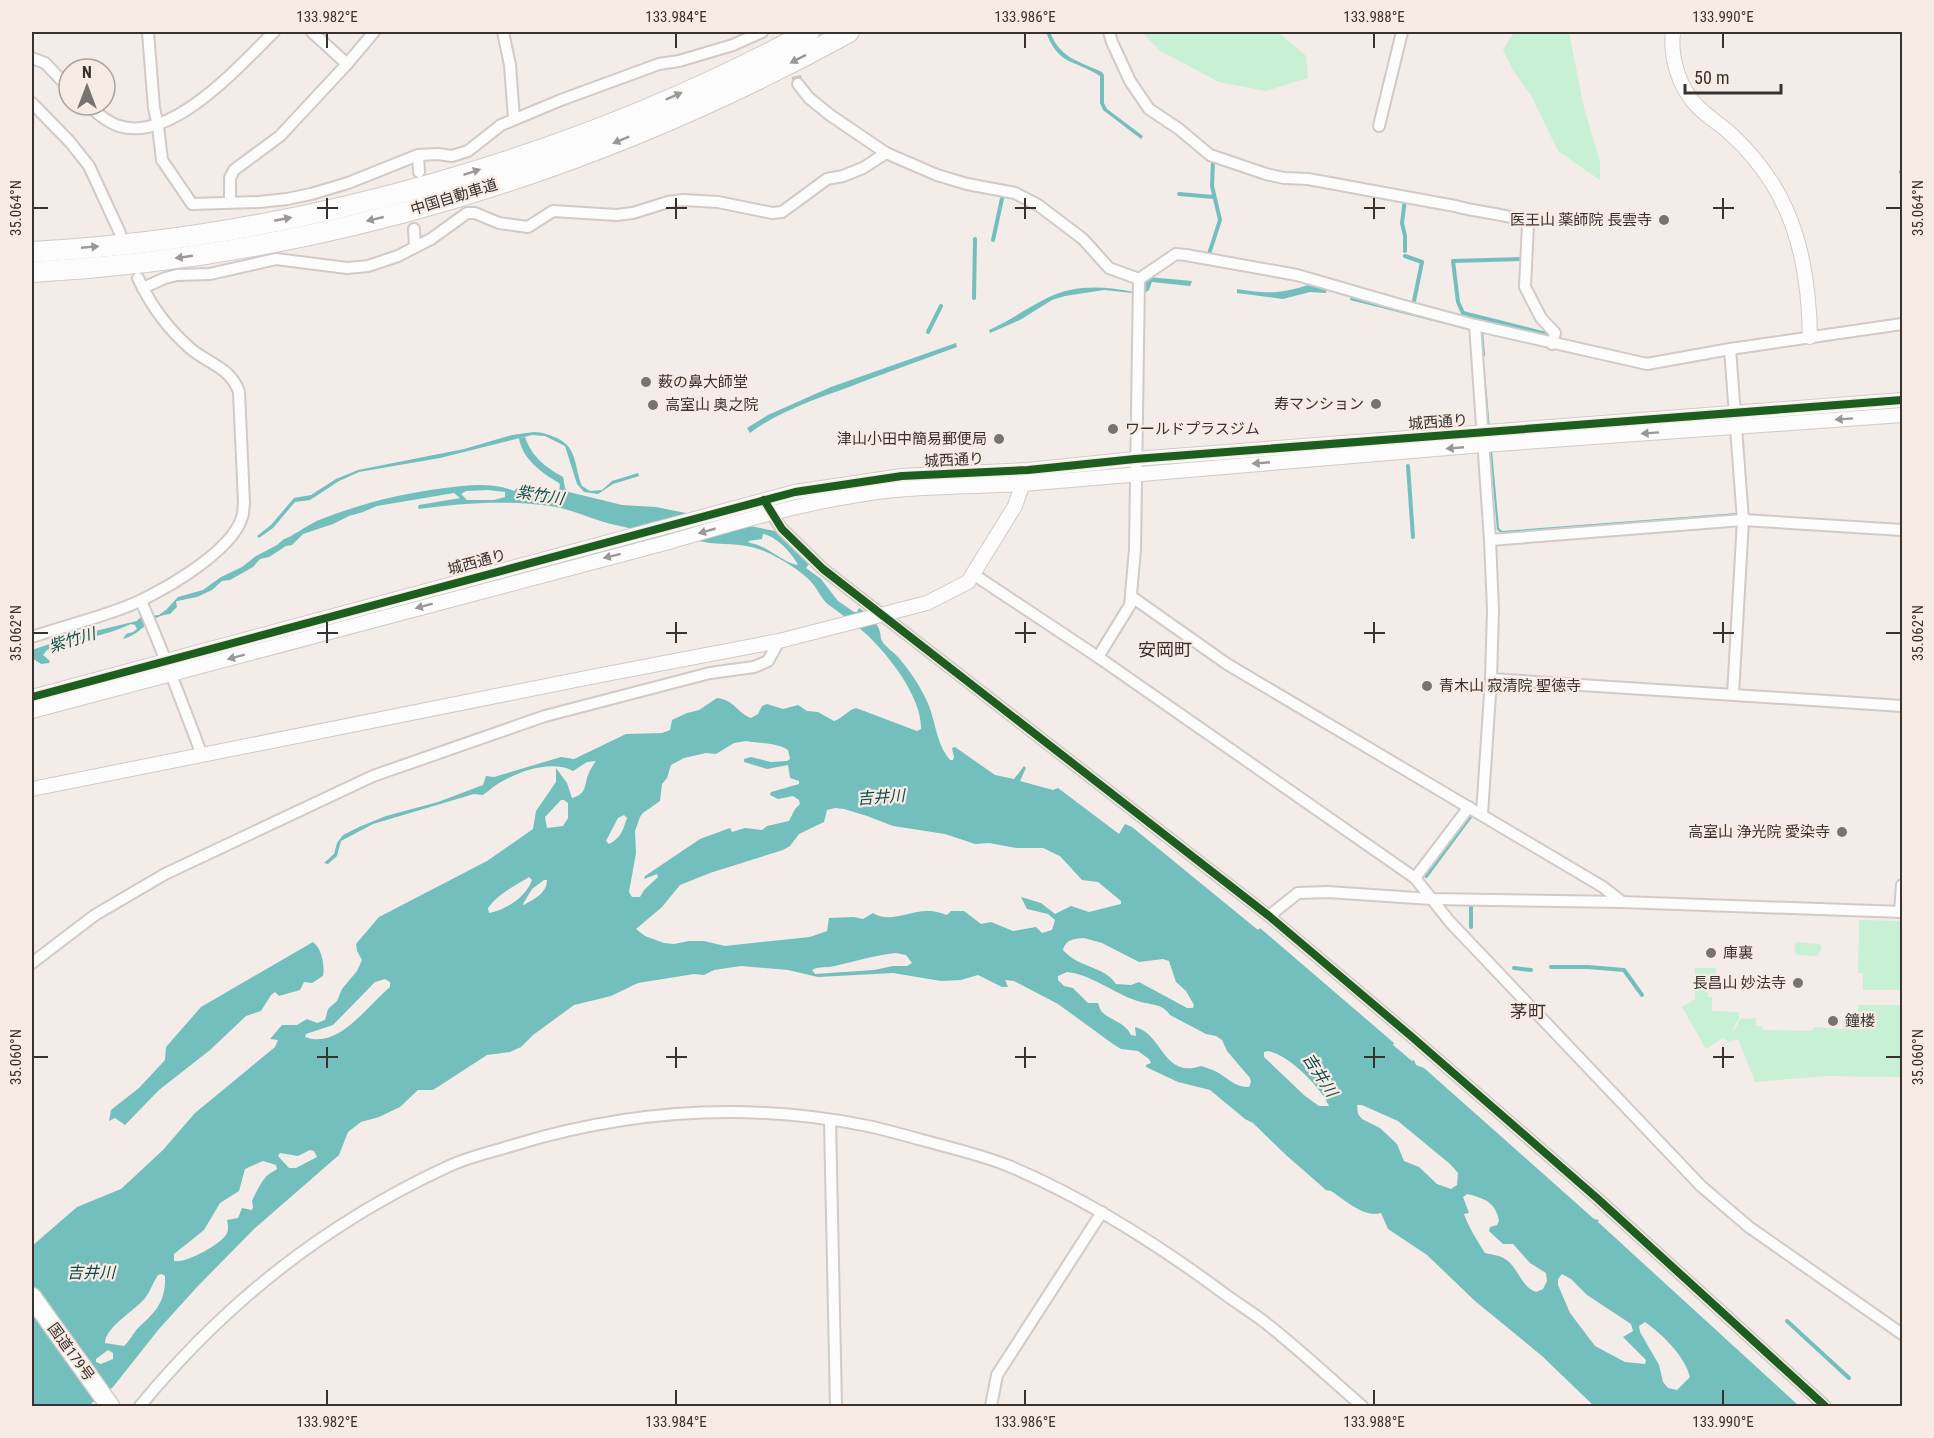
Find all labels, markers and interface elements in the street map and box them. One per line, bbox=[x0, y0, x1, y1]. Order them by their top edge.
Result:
text: 133.982°E bbox=[296, 8, 358, 26]
text: 133.984°E bbox=[645, 8, 707, 26]
text: 133.986°E bbox=[994, 8, 1056, 26]
text: 133.988°E bbox=[1343, 8, 1405, 26]
text: 133.990°E bbox=[1692, 8, 1754, 26]
one-way arrow bbox=[789, 54, 807, 64]
north arrow bbox=[57, 57, 117, 117]
scale bar bbox=[1685, 57, 1781, 95]
text: N bbox=[82, 63, 92, 82]
text: 50 m bbox=[1694, 67, 1729, 88]
one-way arrow bbox=[665, 91, 683, 101]
one-way arrow bbox=[611, 135, 629, 145]
one-way arrow bbox=[463, 167, 481, 176]
street label: 中国自動車道 bbox=[408, 175, 500, 219]
text: 35.064°N bbox=[7, 180, 25, 236]
text: 35.064°N bbox=[1909, 180, 1927, 236]
place label: 医王山 薬師院 長雲寺 bbox=[1510, 211, 1652, 229]
marker: 医王山 薬師院 長雲寺 bbox=[1657, 213, 1671, 227]
one-way arrow bbox=[273, 214, 292, 223]
one-way arrow bbox=[366, 215, 384, 225]
one-way arrow bbox=[80, 242, 99, 252]
one-way arrow bbox=[174, 252, 193, 261]
place label: 薮の鼻大師堂 bbox=[658, 373, 748, 391]
marker: 薮の鼻大師堂 bbox=[639, 375, 653, 389]
place label: 寿マンション bbox=[1274, 395, 1364, 413]
place label: 高室山 奥之院 bbox=[665, 396, 758, 414]
marker: 寿マンション bbox=[1369, 397, 1383, 411]
marker: 高室山 奥之院 bbox=[646, 398, 660, 412]
street label: 城西通り bbox=[1407, 411, 1469, 433]
one-way arrow bbox=[1835, 415, 1854, 424]
place label: ワールドプラスジム bbox=[1125, 420, 1260, 438]
marker: ワールドプラスジム bbox=[1106, 422, 1120, 436]
one-way arrow bbox=[1640, 428, 1659, 437]
place label: 津山小田中簡易郵便局 bbox=[837, 430, 987, 448]
marker: 津山小田中簡易郵便局 bbox=[992, 432, 1006, 446]
one-way arrow bbox=[1446, 443, 1465, 452]
street label: 城西通り bbox=[924, 449, 984, 471]
one-way arrow bbox=[1251, 458, 1270, 468]
water label: 紫竹川 bbox=[515, 482, 567, 508]
one-way arrow bbox=[698, 527, 716, 536]
street label: 城西通り bbox=[446, 546, 508, 578]
one-way arrow bbox=[603, 552, 622, 562]
one-way arrow bbox=[415, 602, 433, 612]
text: 35.062°N bbox=[7, 605, 25, 661]
text: 35.062°N bbox=[1909, 605, 1927, 661]
water label: 紫竹川 bbox=[46, 623, 100, 656]
district label: 安岡町 bbox=[1138, 639, 1192, 660]
one-way arrow bbox=[226, 653, 244, 662]
place label: 青木山 寂清院 聖徳寺 bbox=[1439, 677, 1581, 695]
marker: 青木山 寂清院 聖徳寺 bbox=[1420, 679, 1434, 693]
water label: 吉井川 bbox=[856, 786, 908, 808]
place label: 高室山 浄光院 愛染寺 bbox=[1688, 823, 1830, 841]
marker: 高室山 浄光院 愛染寺 bbox=[1835, 825, 1849, 839]
place label: 庫裏 bbox=[1723, 944, 1753, 962]
marker: 庫裏 bbox=[1704, 946, 1718, 960]
place label: 長昌山 妙法寺 bbox=[1693, 974, 1786, 992]
marker: 長昌山 妙法寺 bbox=[1791, 976, 1805, 990]
district label: 茅町 bbox=[1510, 1001, 1546, 1022]
place label: 鐘楼 bbox=[1845, 1012, 1875, 1030]
marker: 鐘楼 bbox=[1826, 1014, 1840, 1028]
text: 35.060°N bbox=[7, 1029, 25, 1085]
text: 35.060°N bbox=[1909, 1029, 1927, 1085]
water label: 吉井川 bbox=[1299, 1050, 1342, 1102]
water label: 吉井川 bbox=[67, 1263, 117, 1282]
street label: 国道179号 bbox=[44, 1320, 98, 1384]
text: 133.982°E bbox=[296, 1413, 358, 1431]
text: 133.984°E bbox=[645, 1413, 707, 1431]
text: 133.986°E bbox=[994, 1413, 1056, 1431]
text: 133.988°E bbox=[1343, 1413, 1405, 1431]
text: 133.990°E bbox=[1692, 1413, 1754, 1431]

